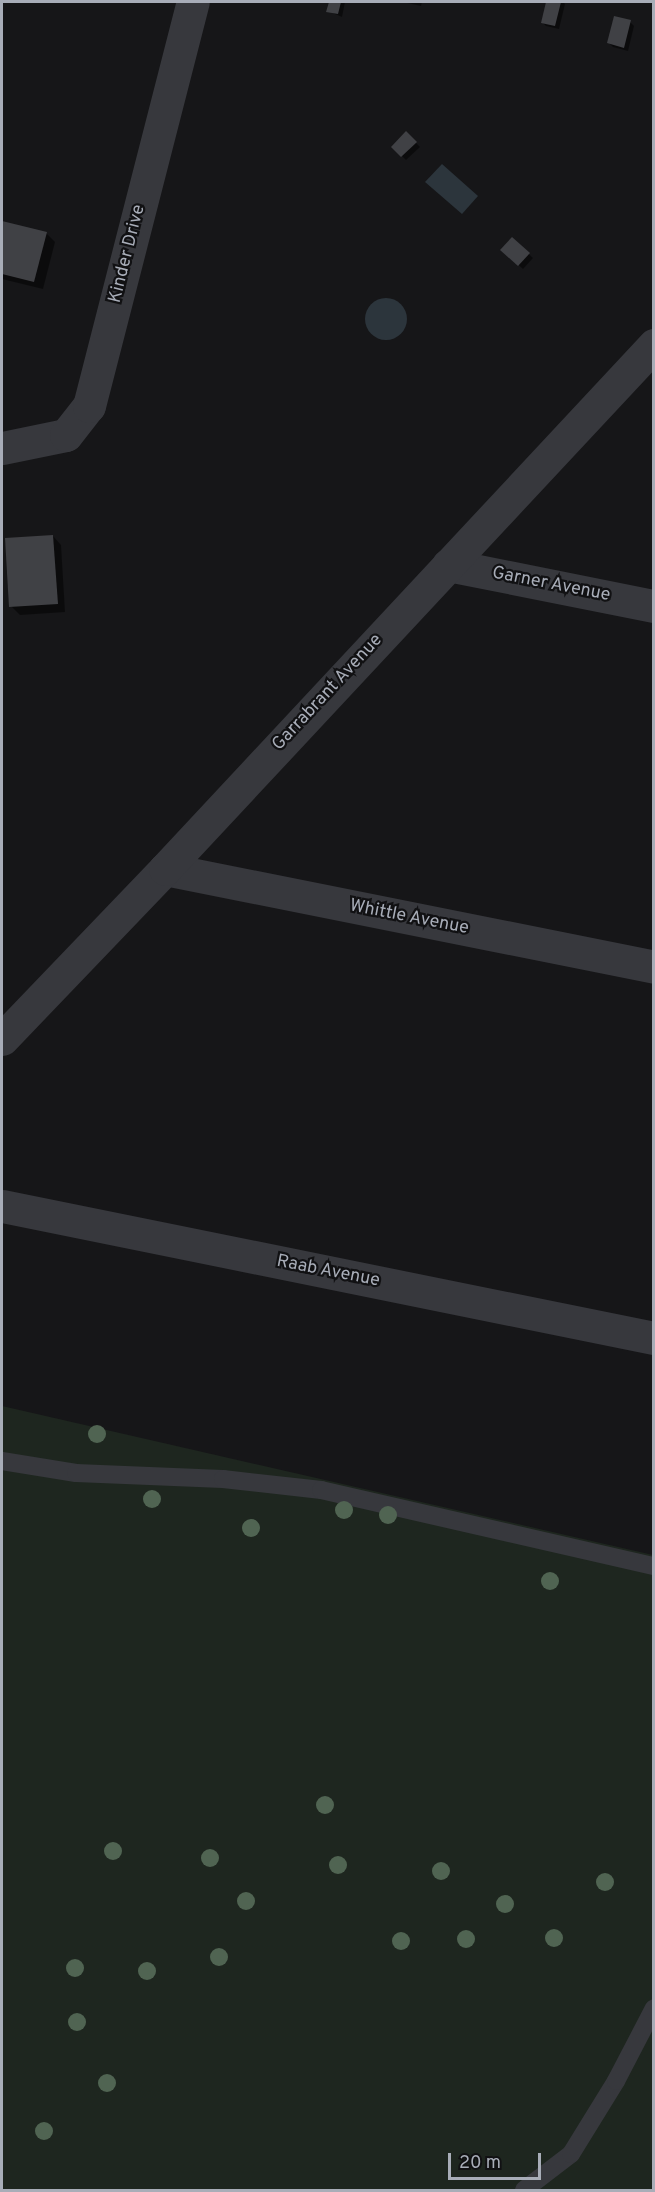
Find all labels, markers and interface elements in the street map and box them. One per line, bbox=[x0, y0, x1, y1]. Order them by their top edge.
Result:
street label: Kinder Drive bbox=[105, 203, 151, 305]
street label: Garner Avenue bbox=[490, 563, 612, 607]
street label: Garrabrant Avenue bbox=[268, 630, 388, 756]
street label: Whittle Avenue bbox=[347, 896, 471, 940]
street label: Raab Avenue bbox=[274, 1251, 382, 1293]
scale bar bbox=[451, 2141, 544, 2179]
text: 20 m bbox=[459, 2152, 501, 2175]

